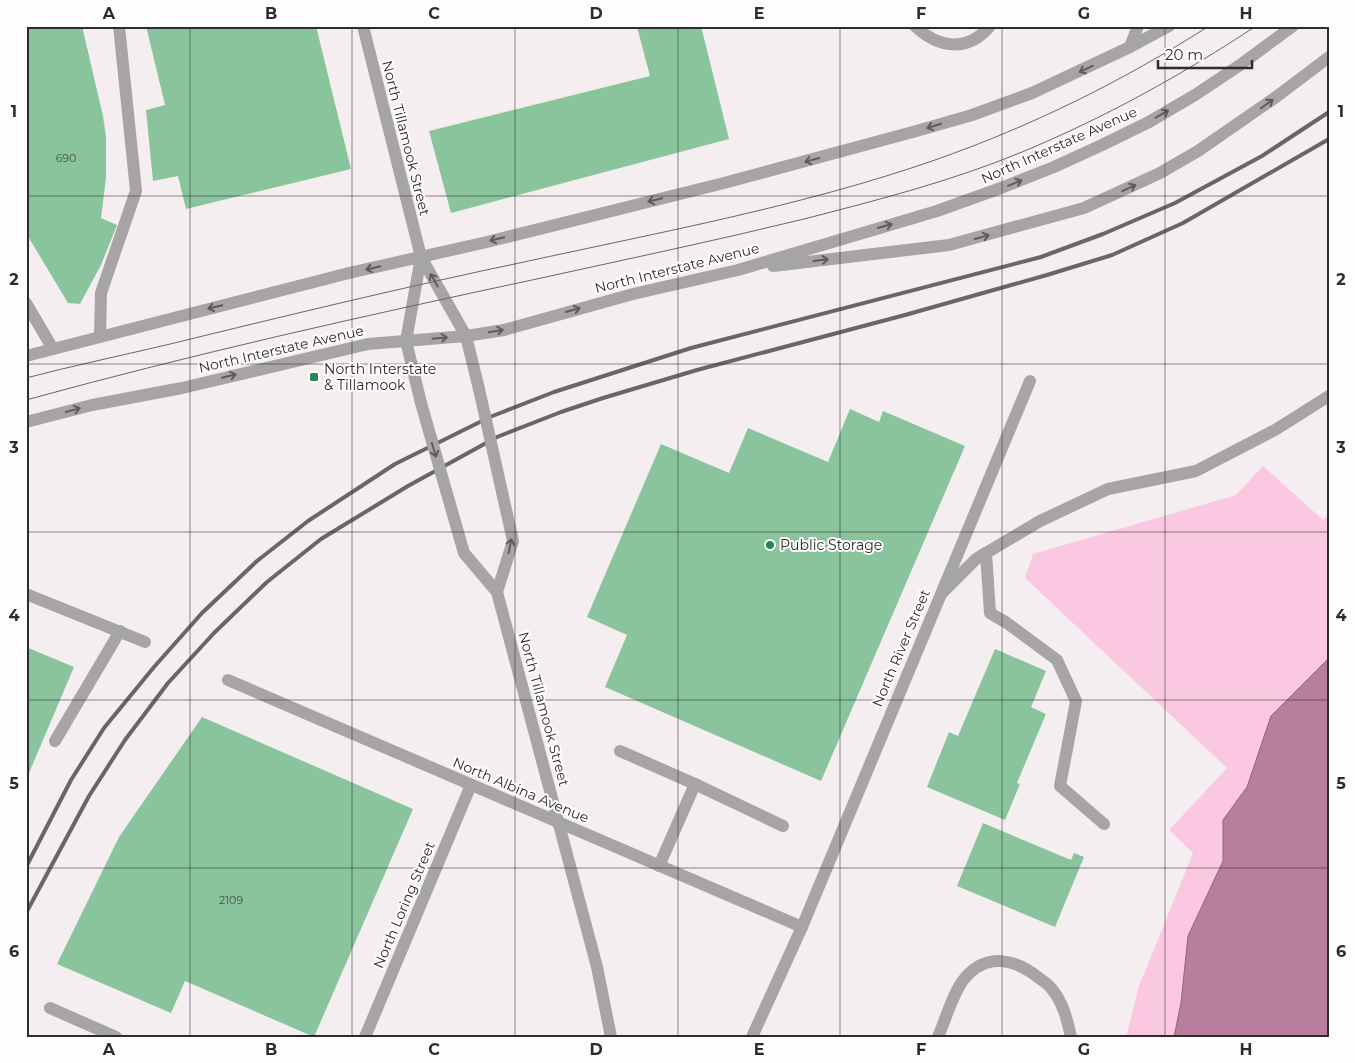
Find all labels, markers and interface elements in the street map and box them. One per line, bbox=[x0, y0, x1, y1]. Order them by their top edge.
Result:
text: A bbox=[102, 4, 116, 23]
text: B bbox=[265, 4, 277, 23]
text: C bbox=[428, 4, 440, 23]
text: D bbox=[589, 4, 603, 23]
text: E bbox=[754, 4, 764, 23]
text: F bbox=[916, 4, 926, 23]
text: G bbox=[1078, 4, 1090, 23]
text: H bbox=[1240, 4, 1252, 23]
scale bar bbox=[1158, 38, 1251, 70]
text: 20 m bbox=[1165, 45, 1203, 64]
street label: North Tillamook Street bbox=[378, 59, 434, 218]
one-way arrow bbox=[1079, 64, 1094, 74]
one-way arrow bbox=[1260, 98, 1274, 108]
text: 1 bbox=[11, 102, 17, 121]
street label: North Interstate Avenue bbox=[978, 102, 1140, 188]
text: 1 bbox=[1338, 102, 1344, 121]
one-way arrow bbox=[1155, 108, 1169, 118]
one-way arrow bbox=[927, 121, 943, 131]
house number: 690 bbox=[56, 151, 76, 165]
one-way arrow bbox=[805, 155, 821, 165]
one-way arrow bbox=[1007, 177, 1022, 187]
one-way arrow bbox=[1121, 183, 1136, 193]
one-way arrow bbox=[647, 196, 663, 205]
one-way arrow bbox=[877, 221, 893, 231]
one-way arrow bbox=[973, 232, 989, 241]
one-way arrow bbox=[490, 235, 506, 245]
street label: North Interstate Avenue bbox=[593, 239, 761, 297]
one-way arrow bbox=[813, 255, 829, 265]
one-way arrow bbox=[365, 264, 381, 273]
text: 2 bbox=[9, 270, 19, 289]
text: 2 bbox=[1336, 270, 1346, 289]
one-way arrow bbox=[429, 273, 439, 288]
one-way arrow bbox=[208, 303, 224, 313]
one-way arrow bbox=[564, 305, 580, 315]
street label: North Interstate Avenue bbox=[197, 321, 365, 377]
one-way arrow bbox=[488, 325, 504, 335]
one-way arrow bbox=[432, 334, 448, 343]
place label: North Interstate & Tillamook bbox=[324, 360, 436, 394]
one-way arrow bbox=[221, 371, 237, 380]
marker: North Interstate & Tillamook bbox=[308, 371, 320, 383]
one-way arrow bbox=[65, 405, 81, 414]
text: 3 bbox=[8, 438, 19, 457]
text: 3 bbox=[1335, 438, 1346, 457]
one-way arrow bbox=[429, 441, 439, 457]
place label: Public Storage bbox=[780, 536, 882, 554]
one-way arrow bbox=[506, 538, 516, 554]
marker: Public Storage bbox=[764, 539, 776, 551]
street label: North River Street bbox=[868, 586, 934, 710]
text: 4 bbox=[8, 606, 20, 625]
text: 4 bbox=[1335, 606, 1347, 625]
street label: North Tillamook Street bbox=[515, 630, 573, 789]
street label: North Albina Avenue bbox=[450, 753, 592, 827]
text: 5 bbox=[9, 774, 19, 793]
text: 5 bbox=[1336, 774, 1346, 793]
street label: North Loring Street bbox=[369, 839, 439, 971]
house number: 2109 bbox=[219, 893, 243, 907]
text: 6 bbox=[9, 942, 19, 961]
text: 6 bbox=[1336, 942, 1346, 961]
text: A bbox=[102, 1040, 116, 1059]
text: B bbox=[265, 1040, 277, 1059]
text: C bbox=[428, 1040, 440, 1059]
text: D bbox=[589, 1040, 603, 1059]
text: E bbox=[754, 1040, 764, 1059]
text: F bbox=[916, 1040, 926, 1059]
text: G bbox=[1078, 1040, 1090, 1059]
text: H bbox=[1240, 1040, 1252, 1059]

